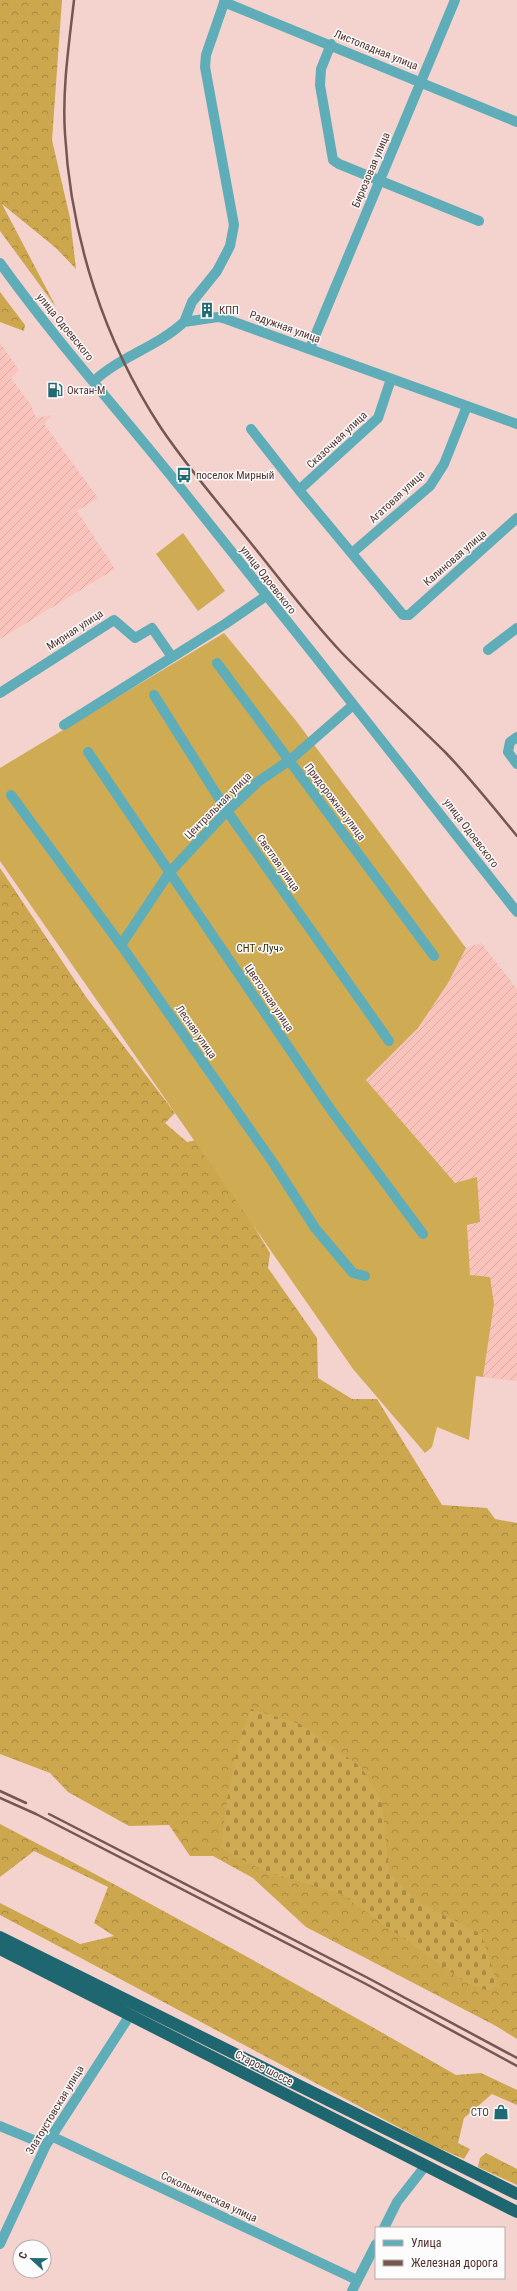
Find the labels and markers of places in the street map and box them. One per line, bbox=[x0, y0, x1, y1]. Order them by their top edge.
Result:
building icon: КПП bbox=[198, 301, 216, 319]
place label: КПП bbox=[219, 304, 239, 317]
fuel station icon: Октан-М bbox=[46, 381, 64, 399]
place label: Октан-М bbox=[67, 384, 105, 397]
bus stop icon: поселок Мирный bbox=[175, 466, 193, 484]
place label: поселок Мирный bbox=[196, 469, 274, 482]
shop icon: СТО bbox=[492, 2103, 510, 2121]
place label: СТО bbox=[471, 2106, 489, 2119]

